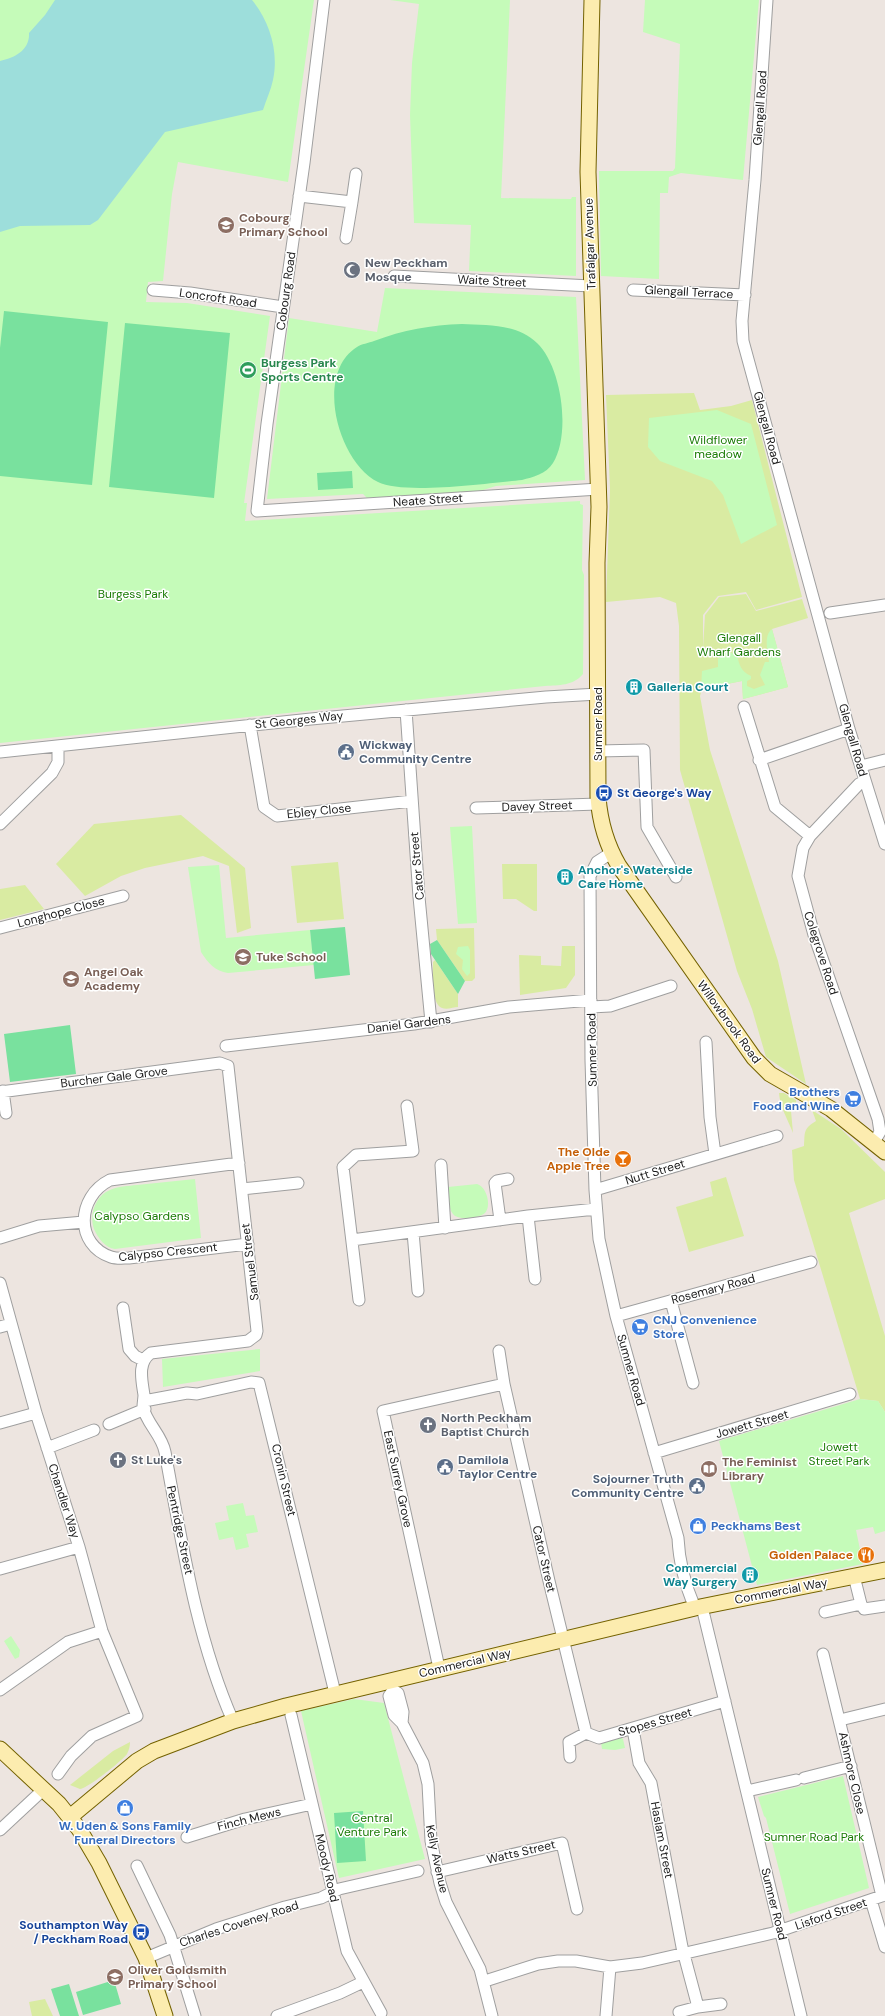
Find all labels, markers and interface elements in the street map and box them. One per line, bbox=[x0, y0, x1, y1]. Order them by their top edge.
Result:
street label: Glengall Road bbox=[749, 70, 771, 146]
street label: Trafalgar Avenue bbox=[580, 198, 600, 290]
place label: Cobourg Primary School bbox=[239, 210, 328, 240]
school or university icon: Cobourg Primary School bbox=[216, 215, 236, 235]
street label: Cobourg Road bbox=[273, 251, 299, 331]
place label: New Peckham Mosque bbox=[365, 255, 448, 285]
mosque icon: New Peckham Mosque bbox=[342, 260, 362, 280]
street label: Waite Street bbox=[457, 271, 527, 291]
street label: Glengall Terrace bbox=[644, 282, 734, 302]
street label: Loncroft Road bbox=[178, 285, 258, 311]
place label: Burgess Park Sports Centre bbox=[261, 355, 343, 385]
sports icon: Burgess Park Sports Centre bbox=[238, 360, 258, 380]
street label: Glengall Road bbox=[750, 390, 784, 466]
park label: Wildflower meadow bbox=[689, 432, 748, 462]
street label: Neate Street bbox=[393, 490, 464, 510]
park label: Burgess Park bbox=[98, 586, 168, 602]
park label: Glengall Wharf Gardens bbox=[697, 630, 781, 660]
building icon: Galleria Court bbox=[624, 677, 644, 697]
place label: Galleria Court bbox=[647, 679, 729, 695]
street label: Sumner Road bbox=[590, 687, 606, 761]
street label: Glengall Road bbox=[835, 702, 871, 778]
street label: St Georges Way bbox=[254, 707, 344, 733]
place label: Wickway Community Centre bbox=[359, 737, 472, 767]
public building icon: Wickway Community Centre bbox=[336, 742, 356, 762]
bus stop icon: St George's Way bbox=[594, 783, 614, 803]
place label: St George's Way bbox=[617, 785, 712, 801]
street label: Davey Street bbox=[501, 797, 573, 815]
street label: Ebley Close bbox=[286, 800, 352, 822]
street label: Cator Street bbox=[406, 831, 428, 901]
place label: Anchor's Waterside Care Home bbox=[578, 862, 693, 892]
building icon: Anchor's Waterside Care Home bbox=[555, 867, 575, 887]
street label: Longhope Close bbox=[16, 893, 106, 931]
street label: Colegrove Road bbox=[800, 909, 842, 997]
school or university icon: Tuke School bbox=[233, 947, 253, 967]
place label: Tuke School bbox=[256, 949, 326, 965]
place label: Angel Oak Academy bbox=[84, 964, 144, 994]
school or university icon: Angel Oak Academy bbox=[61, 969, 81, 989]
street label: Willowbrook Road bbox=[693, 977, 765, 1067]
street label: Daniel Gardens bbox=[366, 1011, 452, 1037]
street label: Sumner Road bbox=[583, 1013, 601, 1087]
street label: Burcher Gale Grove bbox=[60, 1062, 169, 1092]
place label: Brothers Food and Wine bbox=[753, 1084, 840, 1114]
supermarket icon: Brothers Food and Wine bbox=[843, 1089, 863, 1109]
place label: The Olde Apple Tree bbox=[547, 1144, 610, 1174]
bar icon: The Olde Apple Tree bbox=[613, 1149, 633, 1169]
street label: Nutt Street bbox=[623, 1155, 687, 1189]
park label: Calypso Gardens bbox=[94, 1208, 190, 1224]
street label: Samuel Street bbox=[237, 1222, 263, 1302]
street label: Calypso Crescent bbox=[118, 1239, 218, 1265]
street label: Rosemary Road bbox=[669, 1270, 757, 1308]
place label: CNJ Convenience Store bbox=[653, 1312, 757, 1342]
supermarket icon: CNJ Convenience Store bbox=[630, 1317, 650, 1337]
street label: Sumner Road bbox=[613, 1332, 649, 1408]
street label: Jowett Street bbox=[714, 1406, 791, 1442]
place label: North Peckham Baptist Church bbox=[441, 1410, 532, 1440]
church icon: North Peckham Baptist Church bbox=[418, 1415, 438, 1435]
street label: East Surrey Grove bbox=[380, 1429, 416, 1529]
park label: Jowett Street Park bbox=[809, 1439, 869, 1469]
street label: Cronin Street bbox=[268, 1442, 300, 1518]
church icon: St Luke's bbox=[108, 1450, 128, 1470]
place label: St Luke's bbox=[131, 1452, 182, 1468]
place label: Damilola Taylor Centre bbox=[458, 1452, 537, 1482]
place label: The Feminist Library bbox=[722, 1454, 797, 1484]
public building icon: Damilola Taylor Centre bbox=[435, 1457, 455, 1477]
library icon: The Feminist Library bbox=[699, 1459, 719, 1479]
street label: Chandler Way bbox=[44, 1462, 84, 1541]
place label: Sojourner Truth Community Centre bbox=[571, 1471, 684, 1501]
public building icon: Sojourner Truth Community Centre bbox=[687, 1476, 707, 1496]
street label: Pentridge Street bbox=[163, 1484, 197, 1576]
shop icon: Peckhams Best bbox=[688, 1516, 708, 1536]
place label: Peckhams Best bbox=[711, 1518, 801, 1534]
street label: Cator Street bbox=[529, 1524, 560, 1594]
restaurant icon: Golden Palace bbox=[856, 1545, 876, 1565]
place label: Golden Palace bbox=[769, 1547, 853, 1563]
place label: Commercial Way Surgery bbox=[663, 1560, 738, 1590]
building icon: Commercial Way Surgery bbox=[740, 1565, 760, 1585]
street label: Commercial Way bbox=[733, 1574, 829, 1608]
street label: Commercial Way bbox=[417, 1645, 513, 1681]
street label: Stopes Street bbox=[616, 1704, 694, 1740]
street label: Ashmore Close bbox=[835, 1730, 869, 1816]
shop icon: W. Uden & Sons Family Funeral Directors bbox=[115, 1798, 135, 1818]
street label: Haslam Street bbox=[647, 1800, 677, 1880]
street label: Finch Mews bbox=[216, 1803, 282, 1835]
park label: Central Venture Park bbox=[337, 1810, 407, 1840]
place label: W. Uden & Sons Family Funeral Directors bbox=[59, 1818, 192, 1848]
street label: Kelly Avenue bbox=[422, 1823, 452, 1895]
park label: Sumner Road Park bbox=[764, 1829, 864, 1845]
street label: Moody Road bbox=[311, 1832, 343, 1904]
street label: Watts Street bbox=[485, 1836, 557, 1868]
street label: Sumner Road bbox=[757, 1866, 791, 1942]
street label: Lisford Street bbox=[793, 1894, 869, 1934]
street label: Charles Coveney Road bbox=[177, 1897, 301, 1951]
place label: Southampton Way / Peckham Road bbox=[19, 1917, 129, 1947]
bus stop icon: Southampton Way / Peckham Road bbox=[131, 1922, 151, 1942]
place label: Oliver Goldsmith Primary School bbox=[128, 1962, 227, 1992]
school or university icon: Oliver Goldsmith Primary School bbox=[105, 1967, 125, 1987]

